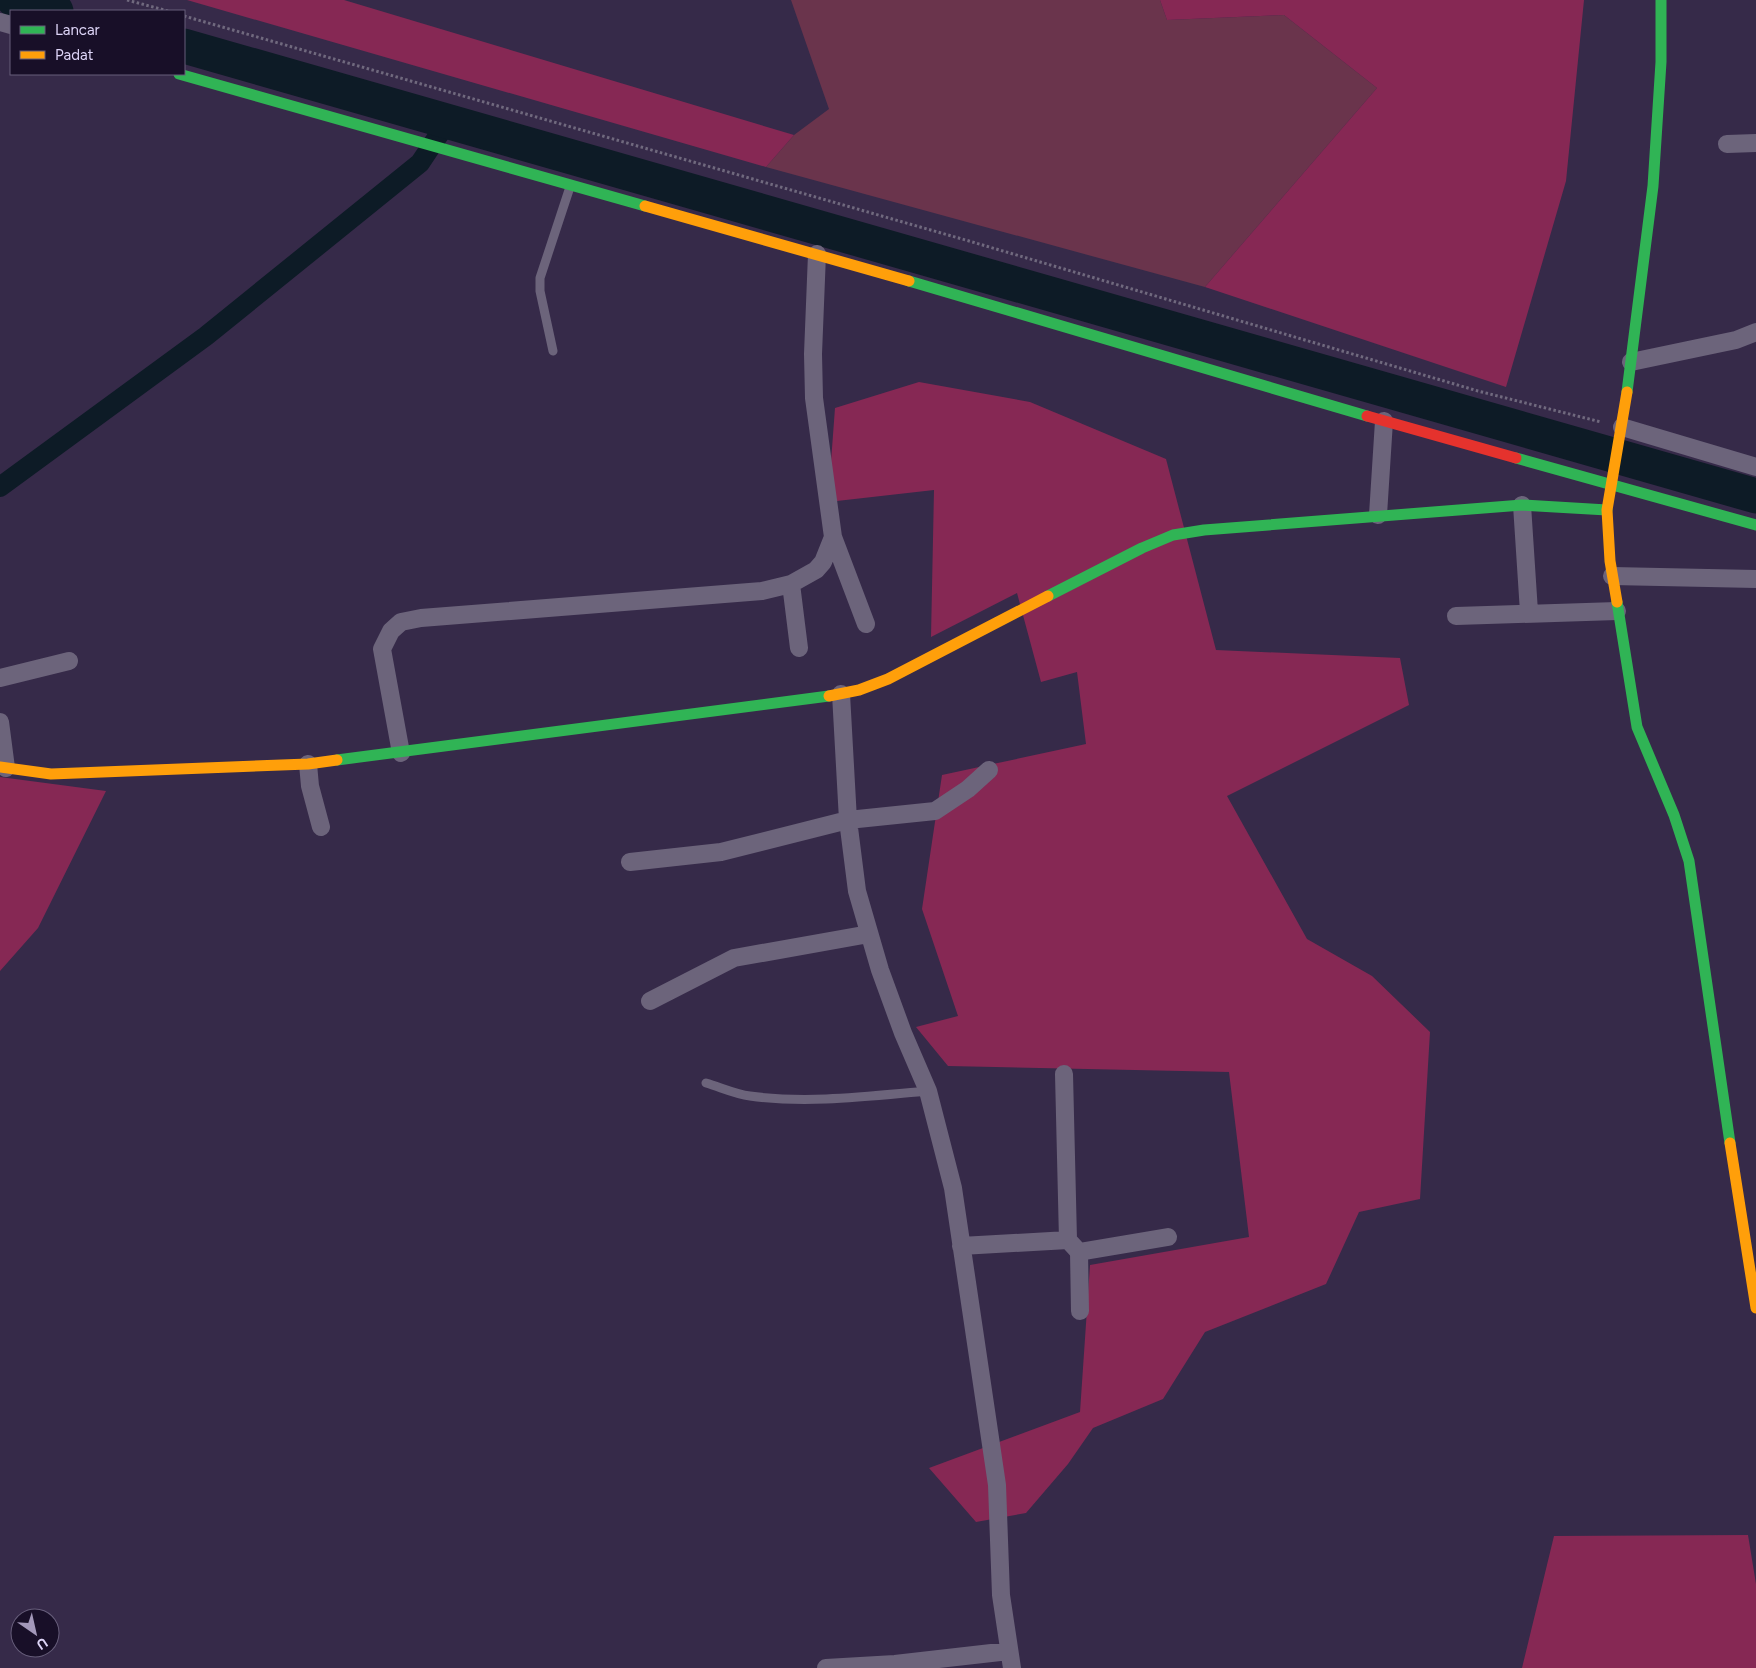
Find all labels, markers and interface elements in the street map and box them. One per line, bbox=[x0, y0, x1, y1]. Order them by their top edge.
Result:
legend bbox=[10, 10, 185, 75]
text: Lancar bbox=[55, 21, 100, 39]
text: Padat bbox=[55, 46, 94, 64]
north arrow bbox=[10, 1608, 60, 1658]
text: U bbox=[33, 1634, 51, 1653]

